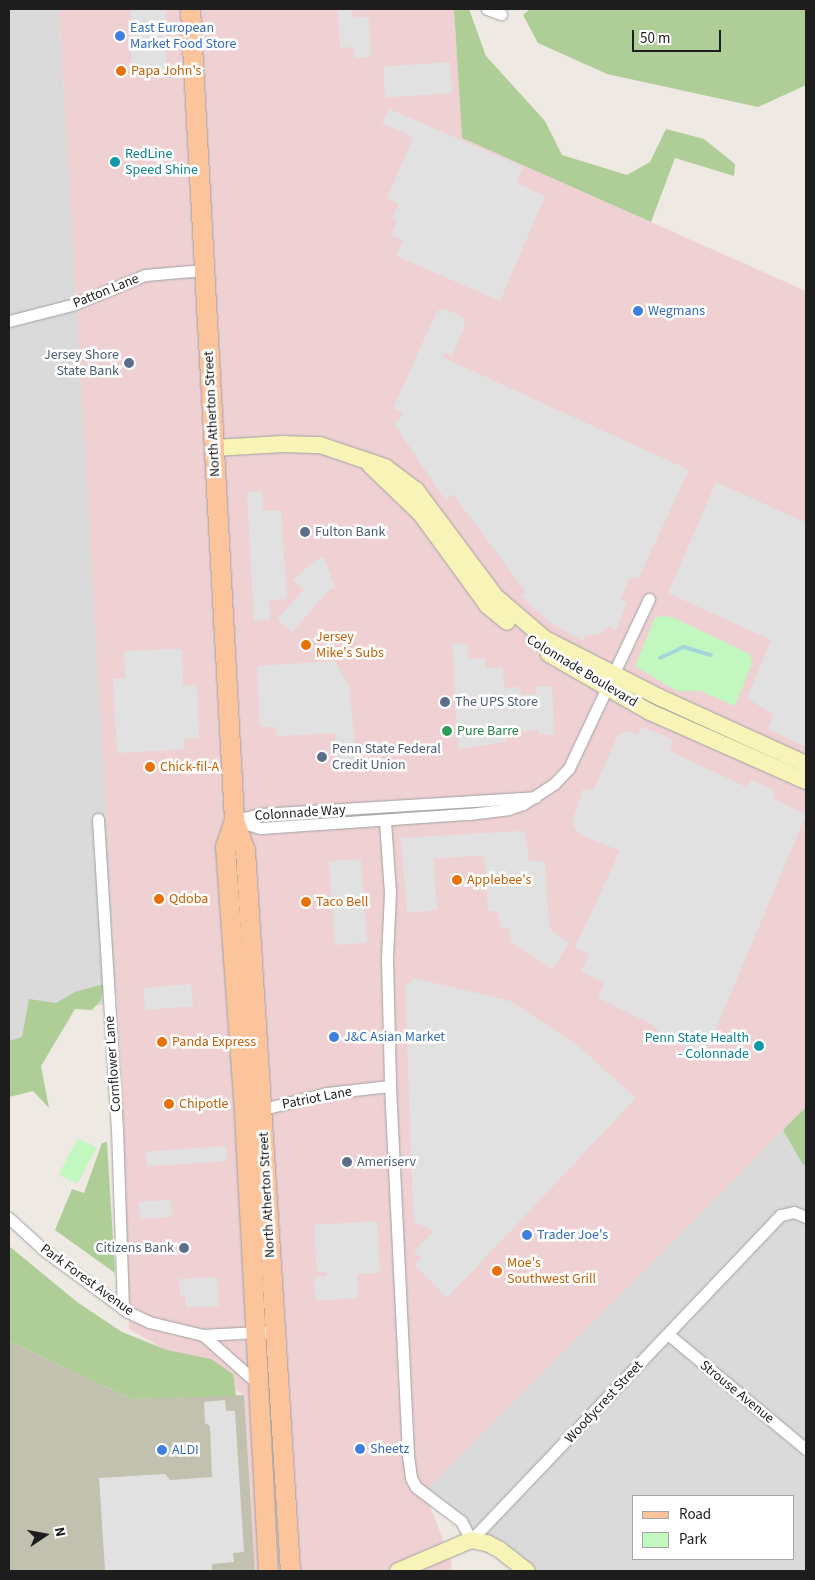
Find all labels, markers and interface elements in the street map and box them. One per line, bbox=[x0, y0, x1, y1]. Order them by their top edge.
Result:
place label: East European Market Food Store bbox=[130, 20, 237, 52]
scale bar bbox=[635, 20, 724, 52]
text: 50 m bbox=[640, 28, 670, 49]
marker: East European Market Food Store bbox=[114, 30, 126, 42]
place label: Papa John's bbox=[131, 63, 201, 79]
marker: Papa John's bbox=[115, 65, 127, 77]
place label: RedLine Speed Shine bbox=[125, 146, 198, 178]
marker: RedLine Speed Shine bbox=[109, 156, 121, 168]
street label: Patton Lane bbox=[71, 270, 141, 312]
place label: Wegmans bbox=[648, 303, 705, 319]
marker: Wegmans bbox=[632, 305, 644, 317]
place label: Jersey Shore State Bank bbox=[44, 347, 119, 380]
street label: North Atherton Street bbox=[200, 351, 224, 477]
marker: Jersey Shore State Bank bbox=[123, 357, 135, 369]
place label: Fulton Bank bbox=[315, 524, 385, 540]
marker: Fulton Bank bbox=[299, 526, 311, 538]
place label: Jersey Mike's Subs bbox=[316, 629, 384, 662]
street label: Colonnade Boulevard bbox=[523, 631, 641, 711]
marker: Jersey Mike's Subs bbox=[300, 639, 312, 651]
place label: The UPS Store bbox=[455, 694, 538, 710]
marker: The UPS Store bbox=[439, 696, 451, 708]
place label: Pure Barre bbox=[457, 723, 519, 739]
marker: Pure Barre bbox=[441, 725, 453, 737]
place label: Penn State Federal Credit Union bbox=[332, 741, 441, 774]
marker: Penn State Federal Credit Union bbox=[316, 751, 328, 763]
place label: Chick-fil-A bbox=[160, 759, 219, 775]
marker: Chick-fil-A bbox=[144, 761, 156, 773]
street label: Colonnade Way bbox=[254, 801, 346, 825]
place label: Applebee's bbox=[467, 872, 531, 888]
marker: Applebee's bbox=[451, 874, 463, 886]
place label: Qdoba bbox=[169, 891, 208, 907]
marker: Qdoba bbox=[153, 893, 165, 905]
place label: Taco Bell bbox=[316, 894, 368, 910]
marker: Taco Bell bbox=[300, 896, 312, 908]
street label: Cornflower Lane bbox=[101, 1015, 125, 1113]
place label: J&C Asian Market bbox=[344, 1029, 445, 1045]
place label: Penn State Health - Colonnade bbox=[645, 1030, 749, 1062]
marker: J&C Asian Market bbox=[328, 1031, 340, 1043]
place label: Panda Express bbox=[172, 1034, 256, 1050]
marker: Panda Express bbox=[156, 1036, 168, 1048]
marker: Penn State Health - Colonnade bbox=[753, 1040, 765, 1052]
street label: Patriot Lane bbox=[281, 1083, 353, 1113]
place label: Chipotle bbox=[179, 1096, 228, 1112]
marker: Chipotle bbox=[163, 1098, 175, 1110]
street label: North Atherton Street bbox=[255, 1132, 279, 1258]
place label: Ameriserv bbox=[357, 1154, 416, 1170]
marker: Ameriserv bbox=[341, 1156, 353, 1168]
place label: Trader Joe's bbox=[537, 1227, 608, 1243]
marker: Trader Joe's bbox=[521, 1229, 533, 1241]
place label: Citizens Bank bbox=[95, 1240, 174, 1256]
street label: Park Forest Avenue bbox=[37, 1241, 137, 1319]
marker: Citizens Bank bbox=[178, 1242, 190, 1254]
place label: Moe's Southwest Grill bbox=[507, 1255, 596, 1288]
marker: Moe's Southwest Grill bbox=[491, 1265, 503, 1277]
street label: Woodycrest Street bbox=[561, 1357, 647, 1447]
street label: Strouse Avenue bbox=[697, 1357, 777, 1427]
place label: Sheetz bbox=[370, 1441, 410, 1457]
place label: ALDI bbox=[172, 1442, 199, 1458]
marker: Sheetz bbox=[354, 1443, 366, 1455]
marker: ALDI bbox=[156, 1444, 168, 1456]
legend bbox=[632, 1495, 795, 1560]
text: Road bbox=[679, 1504, 711, 1525]
north arrow bbox=[20, 1510, 70, 1560]
text: N bbox=[49, 1525, 70, 1539]
text: Park bbox=[679, 1529, 707, 1550]

